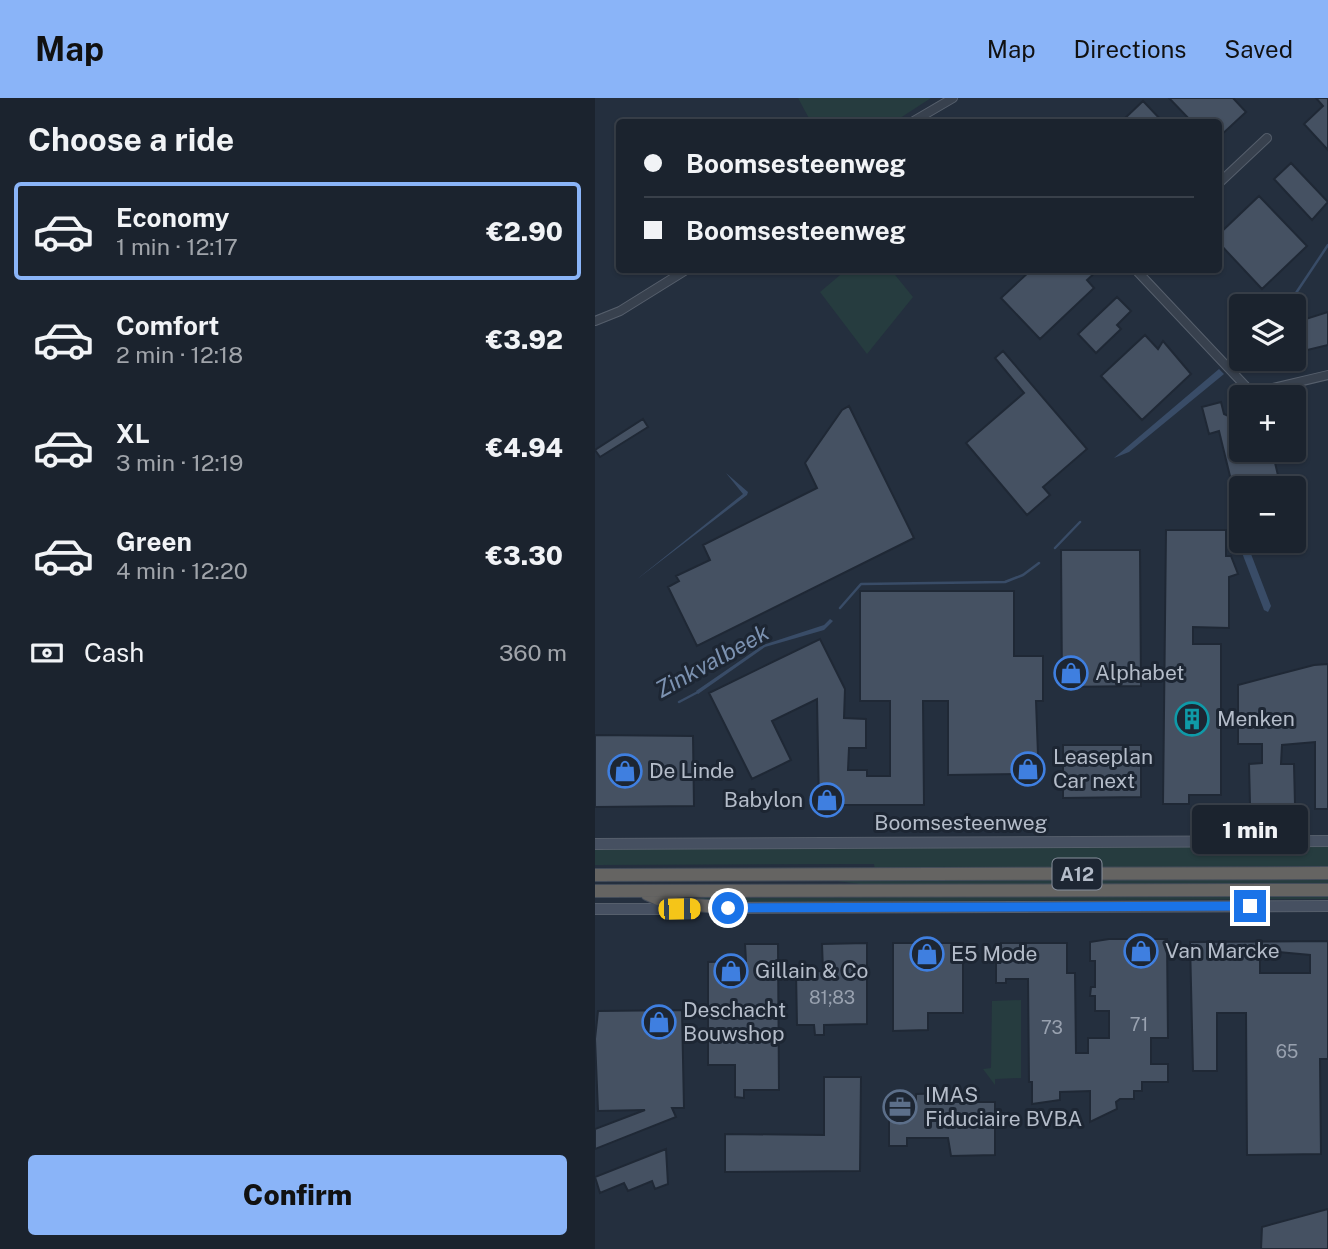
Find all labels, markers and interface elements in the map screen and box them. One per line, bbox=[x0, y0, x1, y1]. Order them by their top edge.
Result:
text: Map bbox=[35, 30, 104, 68]
text: Map bbox=[987, 35, 1036, 63]
text: Directions bbox=[1074, 35, 1186, 63]
text: Saved bbox=[1224, 35, 1293, 63]
text: Choose a ride bbox=[28, 121, 234, 158]
text: Boomsesteenweg bbox=[686, 148, 906, 179]
icon: car bbox=[32, 200, 95, 263]
text: Economy bbox=[116, 202, 229, 233]
text: Boomsesteenweg bbox=[686, 215, 906, 246]
text: €2.90 bbox=[486, 216, 563, 247]
text: 1 min · 12:17 bbox=[116, 233, 238, 260]
map controls bbox=[1229, 294, 1306, 553]
button: layers bbox=[1229, 294, 1306, 371]
icon: car bbox=[32, 308, 95, 371]
text: Comfort bbox=[116, 310, 219, 341]
text: €3.92 bbox=[486, 324, 563, 355]
text: 2 min · 12:18 bbox=[116, 341, 243, 368]
button: + bbox=[1229, 385, 1306, 462]
icon: car bbox=[32, 416, 95, 479]
text: XL bbox=[116, 418, 150, 449]
text: €4.94 bbox=[486, 432, 563, 463]
text: 3 min · 12:19 bbox=[116, 449, 243, 476]
button: − bbox=[1229, 476, 1306, 553]
icon: car bbox=[32, 524, 95, 587]
text: Green bbox=[116, 526, 192, 557]
text: €3.30 bbox=[485, 540, 563, 571]
text: 4 min · 12:20 bbox=[116, 557, 248, 584]
water label: Zinkvalbeek bbox=[650, 618, 774, 703]
icon: cash bbox=[28, 634, 66, 672]
text: Cash bbox=[84, 637, 144, 668]
text: 360 m bbox=[499, 639, 567, 666]
shop icon: Alphabet bbox=[1052, 654, 1090, 692]
place label: Alphabet bbox=[1095, 660, 1184, 685]
building icon: Menken bbox=[1173, 700, 1211, 738]
place label: Menken bbox=[1217, 706, 1295, 731]
place label: Leaseplan Car next bbox=[1053, 744, 1153, 793]
shop icon: Leaseplan Car next bbox=[1009, 750, 1047, 788]
shop icon: De Linde bbox=[606, 752, 644, 790]
place label: De Linde bbox=[649, 758, 734, 783]
shop icon: Babylon bbox=[808, 781, 846, 819]
place label: Babylon bbox=[724, 787, 803, 812]
callout: 1 min bbox=[1192, 804, 1308, 854]
street label: Boomsesteenweg bbox=[874, 810, 1048, 835]
text: 1 min bbox=[1222, 816, 1278, 843]
road number: A12 bbox=[1053, 859, 1101, 890]
route end bbox=[1234, 890, 1266, 922]
route start bbox=[712, 892, 744, 924]
car bbox=[658, 898, 701, 920]
shop icon: Van Marcke bbox=[1122, 932, 1160, 970]
shop icon: E5 Mode bbox=[908, 935, 946, 973]
place label: Van Marcke bbox=[1165, 938, 1280, 963]
place label: E5 Mode bbox=[951, 941, 1037, 966]
shop icon: Gillain & Co bbox=[712, 952, 750, 990]
place label: Gillain & Co bbox=[755, 958, 869, 983]
house number: 81;83 bbox=[809, 987, 855, 1008]
place label: Deschacht Bouwshop bbox=[683, 997, 786, 1046]
shop icon: Deschacht Bouwshop bbox=[640, 1003, 678, 1041]
house number: 71 bbox=[1130, 1014, 1148, 1035]
house number: 73 bbox=[1041, 1017, 1063, 1038]
house number: 65 bbox=[1276, 1041, 1298, 1062]
place label: IMAS Fiduciaire BVBA bbox=[925, 1082, 1082, 1131]
office icon: IMAS Fiduciaire BVBA bbox=[881, 1088, 919, 1126]
button: Confirm bbox=[28, 1155, 567, 1235]

